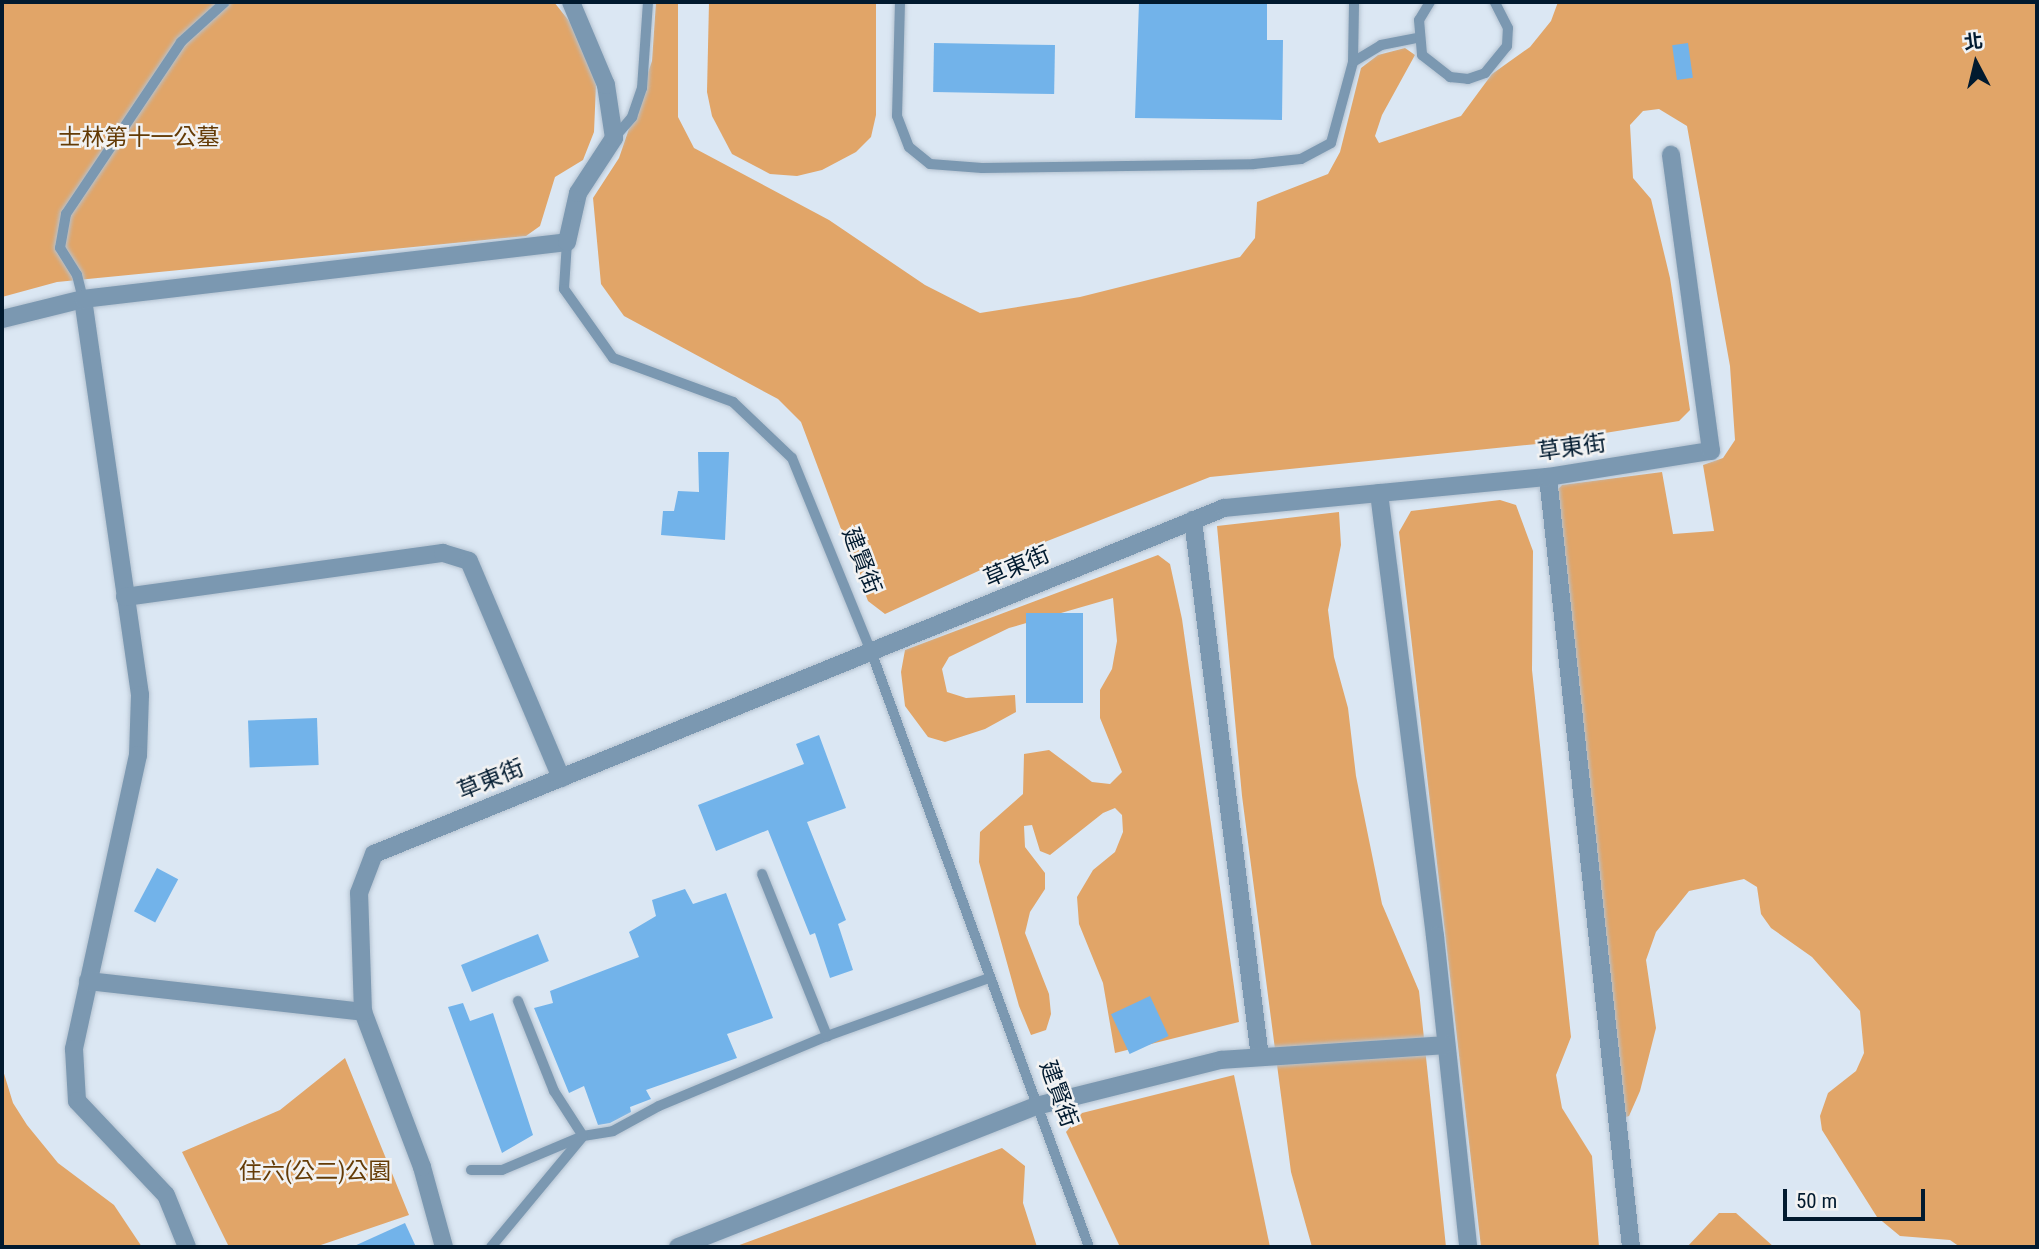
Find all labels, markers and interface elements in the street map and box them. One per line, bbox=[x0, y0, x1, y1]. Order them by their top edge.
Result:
north arrow bbox=[1941, 28, 2011, 98]
text: 北 bbox=[1963, 29, 1984, 54]
park label: 士林第十一公墓 bbox=[59, 124, 219, 152]
street label: 草東街 bbox=[1536, 430, 1608, 466]
street label: 建賢街 bbox=[836, 524, 886, 598]
street label: 草東街 bbox=[980, 541, 1054, 593]
street label: 草東街 bbox=[454, 754, 528, 806]
street label: 建賢街 bbox=[1033, 1057, 1083, 1131]
park label: 住六(公二)公園 bbox=[239, 1158, 391, 1186]
scale bar bbox=[1787, 1176, 1929, 1220]
text: 50 m bbox=[1796, 1189, 1837, 1213]

